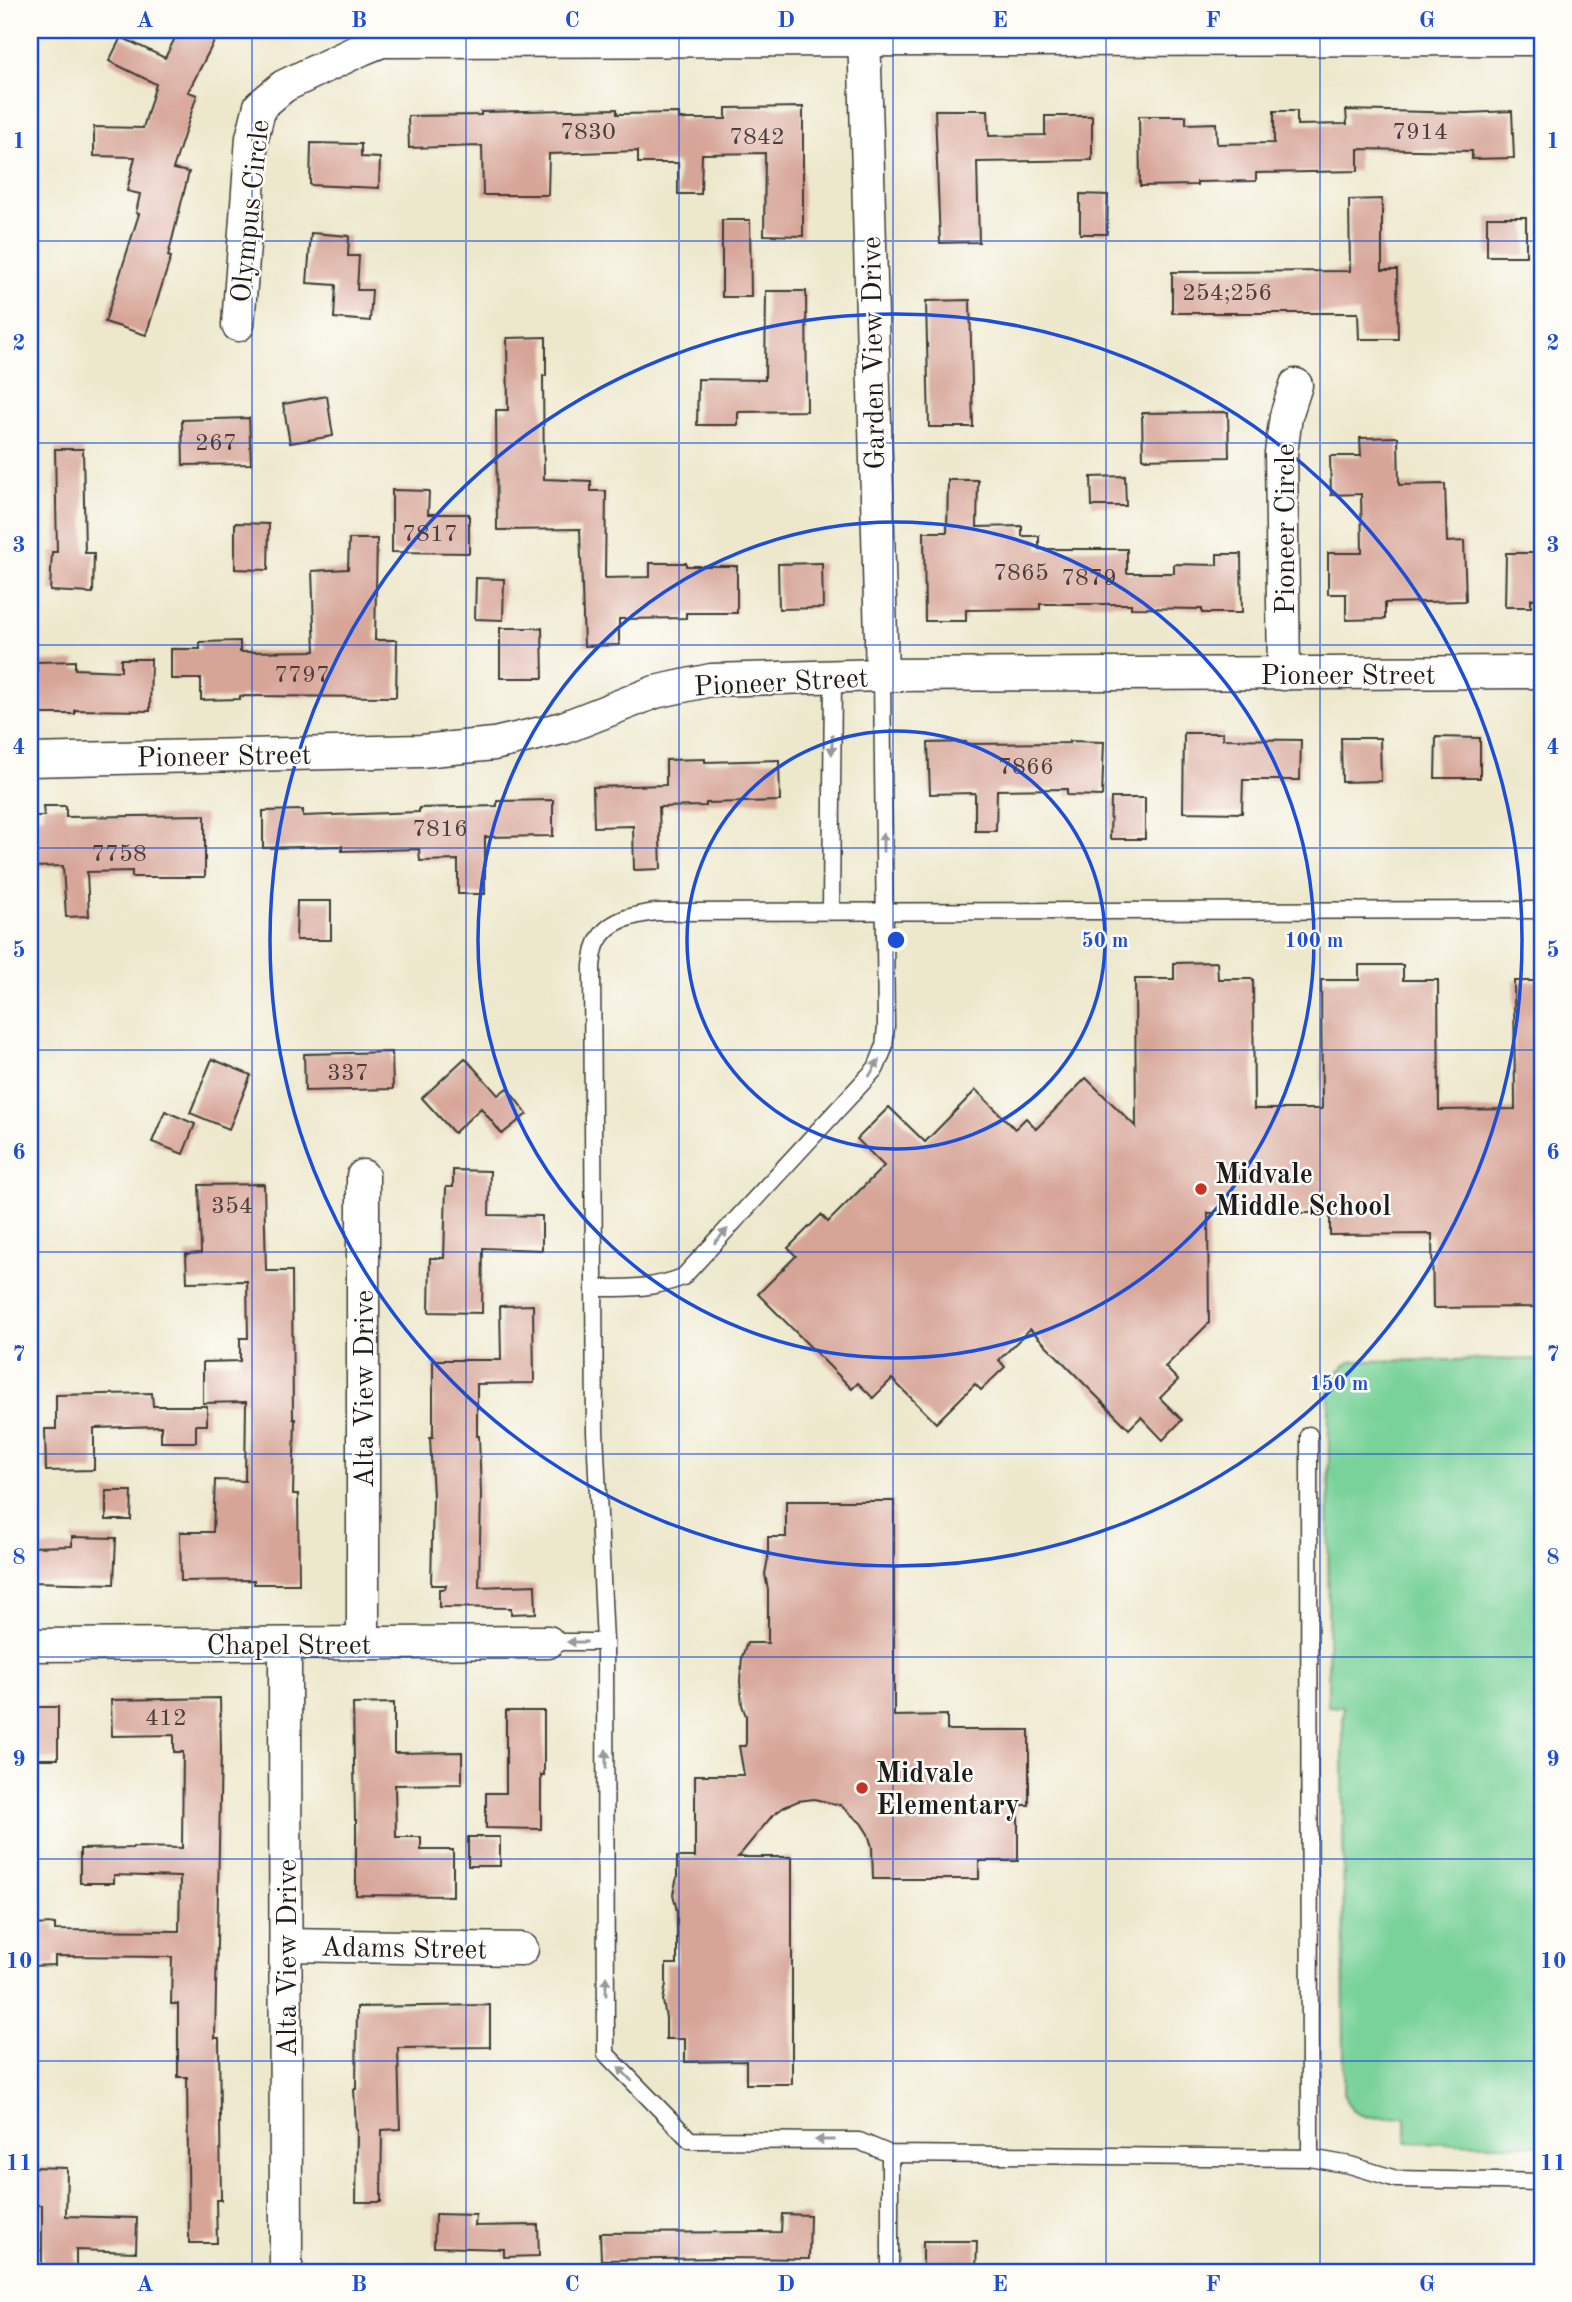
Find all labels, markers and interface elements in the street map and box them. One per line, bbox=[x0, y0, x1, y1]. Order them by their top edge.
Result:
text: A bbox=[136, 9, 154, 32]
text: B bbox=[351, 9, 367, 32]
text: C bbox=[564, 9, 580, 32]
text: D bbox=[777, 9, 795, 32]
text: E bbox=[992, 9, 1008, 32]
text: F bbox=[1205, 9, 1221, 32]
text: G bbox=[1419, 9, 1435, 32]
street label: Olympus Circle bbox=[228, 118, 276, 304]
house number: 7830 bbox=[560, 121, 616, 145]
house number: 7914 bbox=[1392, 121, 1448, 145]
house number: 7842 bbox=[729, 126, 785, 150]
text: 1 bbox=[12, 130, 26, 153]
text: 1 bbox=[1546, 130, 1560, 153]
street label: Garden View Drive bbox=[859, 236, 891, 470]
house number: 254;256 bbox=[1182, 282, 1272, 306]
text: 2 bbox=[12, 332, 26, 355]
text: 2 bbox=[1546, 332, 1560, 355]
house number: 267 bbox=[195, 432, 237, 456]
street label: Pioneer Circle bbox=[1273, 443, 1301, 615]
house number: 7817 bbox=[402, 523, 458, 547]
text: 3 bbox=[12, 534, 26, 557]
text: 3 bbox=[1546, 534, 1560, 557]
house number: 7865 bbox=[993, 562, 1049, 586]
house number: 7879 bbox=[1061, 567, 1117, 591]
street label: Pioneer Street bbox=[1261, 663, 1435, 691]
house number: 7797 bbox=[274, 664, 330, 688]
street label: Pioneer Street bbox=[693, 665, 869, 703]
one-way arrow bbox=[827, 734, 838, 756]
text: 4 bbox=[12, 736, 26, 759]
text: 4 bbox=[1546, 736, 1560, 759]
street label: Pioneer Street bbox=[136, 742, 312, 774]
house number: 7866 bbox=[998, 756, 1054, 780]
house number: 7816 bbox=[412, 818, 468, 842]
one-way arrow bbox=[877, 831, 889, 853]
house number: 7758 bbox=[91, 843, 147, 867]
centre of rings bbox=[884, 928, 908, 952]
text: 50 m bbox=[1081, 931, 1129, 952]
text: 100 m bbox=[1284, 931, 1344, 952]
text: 5 bbox=[12, 939, 26, 962]
text: 5 bbox=[1546, 939, 1560, 962]
one-way arrow bbox=[868, 1059, 880, 1078]
house number: 337 bbox=[327, 1062, 369, 1086]
text: 6 bbox=[12, 1141, 26, 1164]
text: 6 bbox=[1546, 1141, 1560, 1164]
place label: Midvale Middle School bbox=[1215, 1162, 1391, 1222]
marker: Midvale Middle School bbox=[1193, 1181, 1209, 1197]
house number: 354 bbox=[211, 1195, 253, 1219]
one-way arrow bbox=[713, 1227, 729, 1245]
street label: Alta View Drive bbox=[352, 1290, 380, 1488]
text: 7 bbox=[12, 1343, 26, 1366]
text: 7 bbox=[1546, 1343, 1560, 1366]
text: 150 m bbox=[1309, 1374, 1369, 1395]
text: 8 bbox=[12, 1546, 26, 1569]
text: 8 bbox=[1546, 1546, 1560, 1569]
street label: Chapel Street bbox=[207, 1633, 371, 1661]
one-way arrow bbox=[566, 1636, 588, 1648]
house number: 412 bbox=[145, 1707, 187, 1731]
one-way arrow bbox=[600, 1747, 612, 1769]
text: 9 bbox=[12, 1748, 26, 1771]
text: 9 bbox=[1546, 1748, 1560, 1771]
place label: Midvale Elementary bbox=[876, 1761, 1020, 1821]
marker: Midvale Elementary bbox=[854, 1780, 870, 1796]
street label: Alta View Drive bbox=[275, 1859, 303, 2057]
street label: Adams Street bbox=[321, 1935, 487, 1965]
text: 10 bbox=[6, 1950, 32, 1973]
text: 10 bbox=[1540, 1950, 1566, 1973]
one-way arrow bbox=[600, 1975, 612, 1997]
one-way arrow bbox=[616, 2065, 633, 2082]
one-way arrow bbox=[813, 2135, 835, 2146]
text: 11 bbox=[6, 2152, 32, 2175]
text: 11 bbox=[1540, 2152, 1566, 2175]
text: A bbox=[136, 2273, 154, 2296]
text: B bbox=[351, 2273, 367, 2296]
text: C bbox=[564, 2273, 580, 2296]
text: D bbox=[777, 2273, 795, 2296]
text: E bbox=[992, 2273, 1008, 2296]
text: F bbox=[1205, 2273, 1221, 2296]
text: G bbox=[1419, 2273, 1435, 2296]

